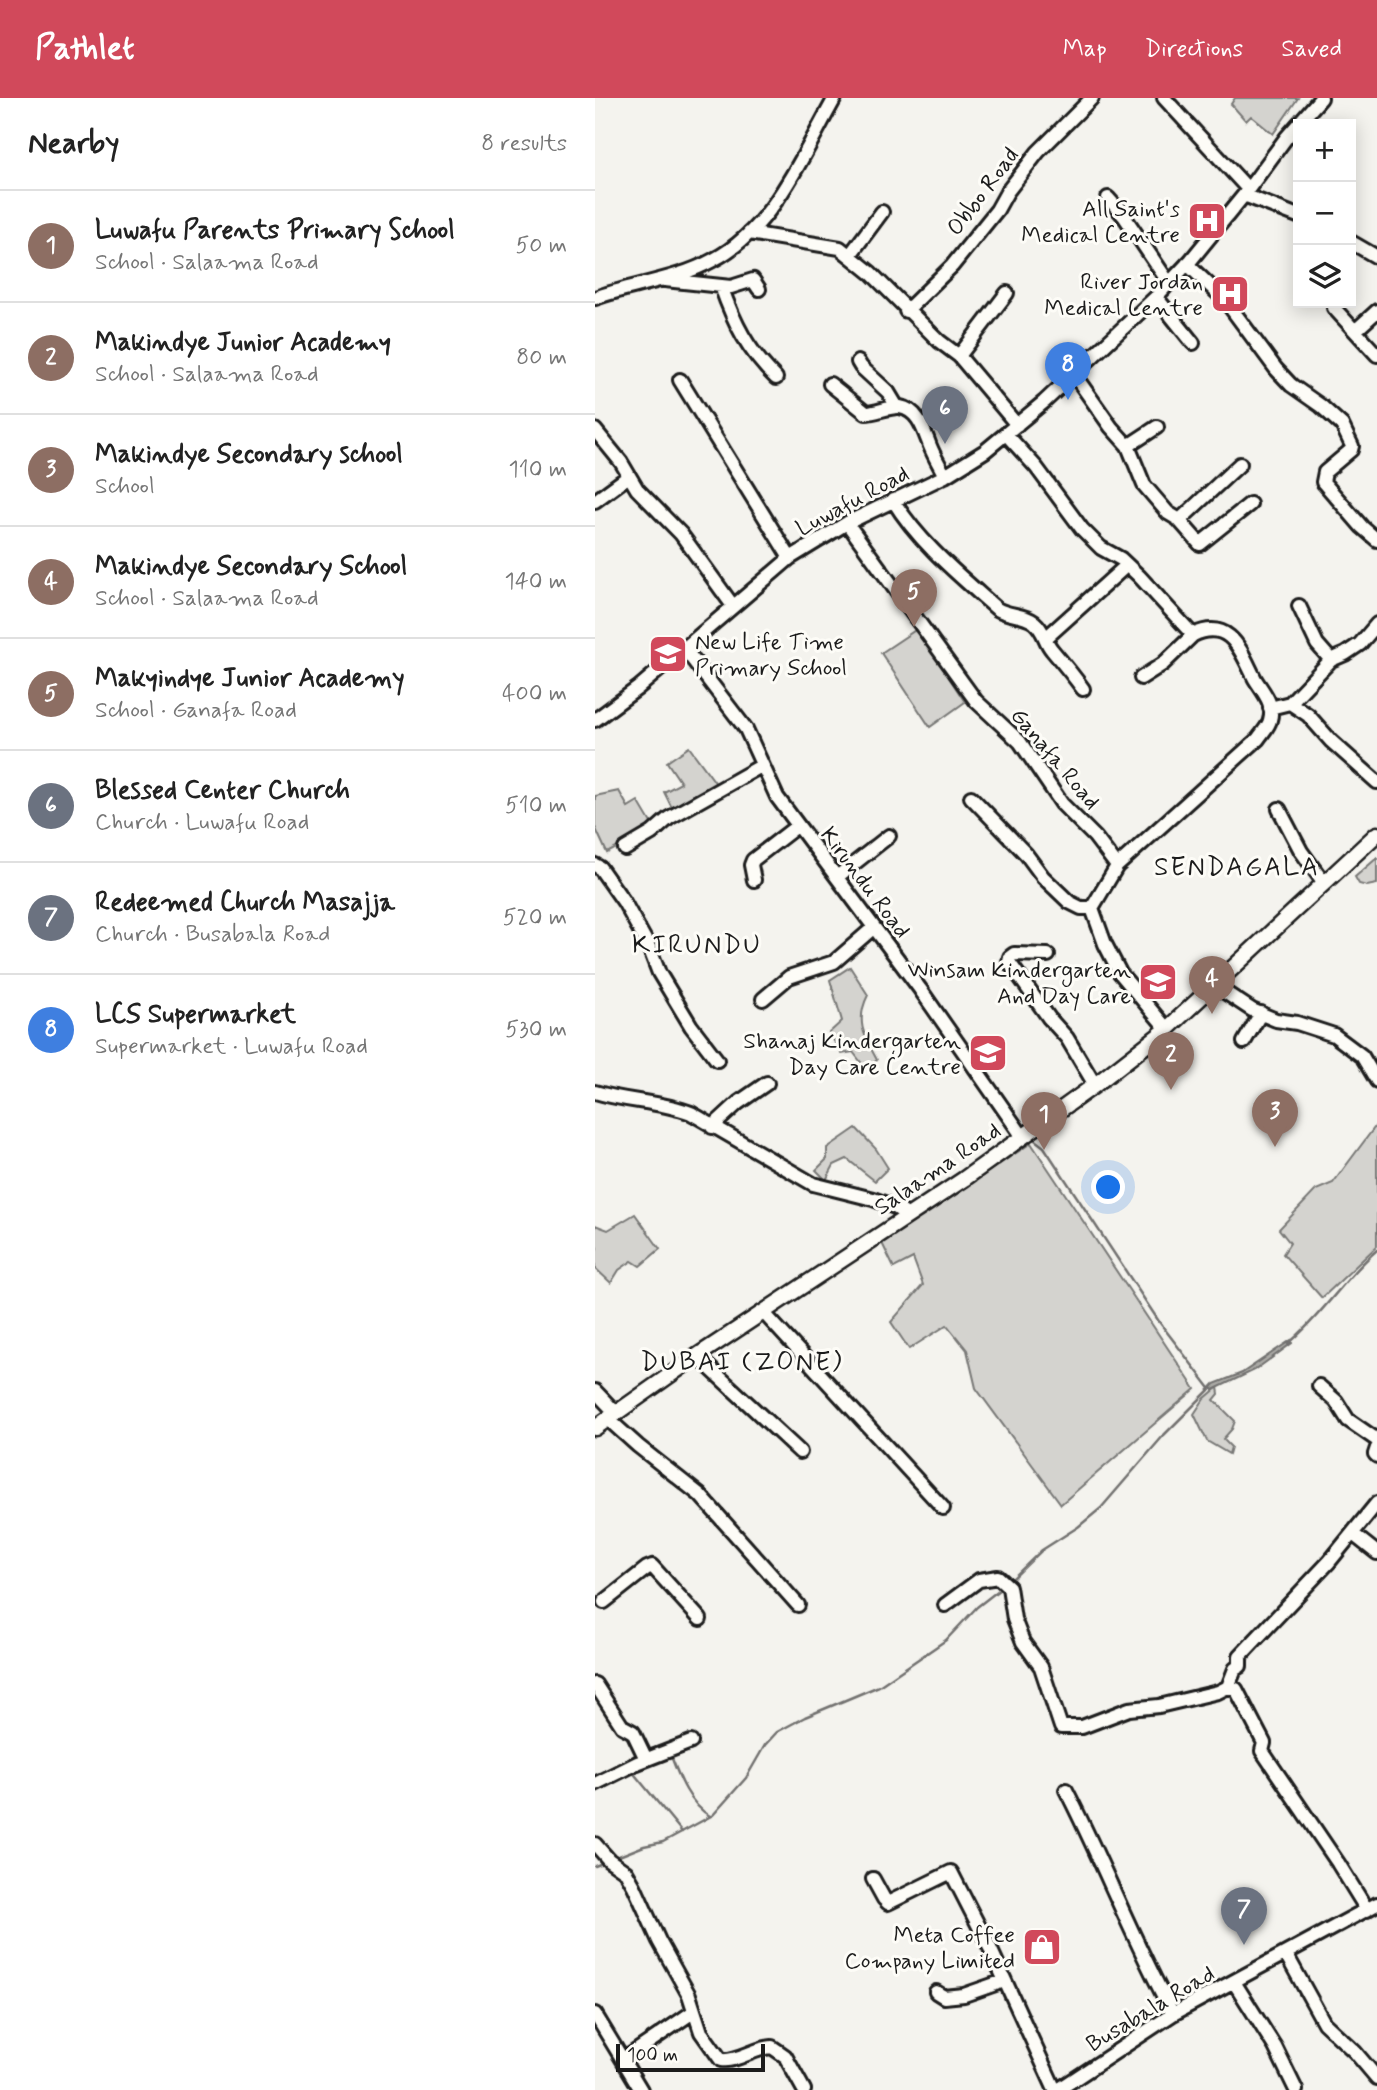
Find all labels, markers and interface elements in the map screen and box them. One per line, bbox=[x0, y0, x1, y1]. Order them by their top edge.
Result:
text: Pathlet bbox=[35, 27, 135, 71]
text: Map bbox=[1063, 34, 1107, 65]
text: Directions bbox=[1145, 34, 1243, 65]
text: Saved bbox=[1281, 34, 1342, 65]
map controls bbox=[1293, 119, 1356, 308]
button: + bbox=[1293, 119, 1356, 182]
text: Nearby bbox=[28, 124, 119, 163]
text: 8 results bbox=[481, 129, 567, 159]
street label: Obbo Road bbox=[941, 142, 1027, 242]
button: − bbox=[1293, 182, 1356, 245]
place label: All Saint's Medical Centre bbox=[1021, 195, 1180, 251]
hospital icon: All Saint's Medical Centre bbox=[1186, 200, 1228, 242]
text: Luwafu Parents Primary School bbox=[95, 214, 455, 248]
text: 1 bbox=[46, 231, 56, 261]
text: 50 m bbox=[516, 231, 567, 261]
button: layers bbox=[1293, 245, 1356, 308]
text: School · Salaama Road bbox=[95, 248, 319, 278]
place label: River Jordan Medical Centre bbox=[1044, 268, 1203, 324]
hospital icon: River Jordan Medical Centre bbox=[1209, 273, 1251, 315]
text: Makindye Junior Academy bbox=[95, 326, 391, 360]
pin: 8 bbox=[1045, 342, 1091, 400]
text: 2 bbox=[45, 343, 57, 373]
text: 80 m bbox=[516, 343, 567, 373]
text: School · Salaama Road bbox=[95, 360, 319, 390]
pin: 6 bbox=[922, 386, 968, 444]
text: Makindye Secondary school bbox=[95, 438, 403, 472]
text: 3 bbox=[46, 455, 56, 485]
text: 110 m bbox=[508, 455, 567, 485]
street label: Luwafu Road bbox=[791, 459, 915, 544]
text: School bbox=[95, 472, 155, 502]
text: Makindye Secondary School bbox=[95, 550, 407, 584]
text: 4 bbox=[44, 567, 58, 597]
text: 140 m bbox=[504, 567, 567, 597]
pin: 5 bbox=[891, 569, 937, 627]
text: School · Salaama Road bbox=[95, 584, 319, 614]
place label: New Life Time Primary School bbox=[695, 628, 847, 684]
school or university icon: New Life Time Primary School bbox=[647, 633, 689, 675]
text: Makyindye Junior Academy bbox=[95, 662, 404, 696]
text: 5 bbox=[44, 679, 58, 709]
text: 400 m bbox=[502, 679, 567, 709]
text: School · Ganafa Road bbox=[95, 696, 297, 726]
street label: Ganafa Road bbox=[1003, 702, 1106, 817]
text: Blessed Center Church bbox=[95, 774, 350, 808]
text: 6 bbox=[45, 791, 57, 821]
text: 510 m bbox=[505, 791, 567, 821]
text: Church · Luwafu Road bbox=[95, 808, 309, 838]
street label: Kirundu Road bbox=[813, 821, 916, 945]
district label: SENDAGALA bbox=[1154, 851, 1320, 885]
text: Redeemed Church Masajja bbox=[95, 886, 395, 920]
text: 7 bbox=[44, 903, 58, 933]
text: 520 m bbox=[503, 903, 567, 933]
text: Church · Busabala Road bbox=[95, 920, 330, 950]
district label: KIRUNDU bbox=[632, 929, 762, 963]
place label: Winsam Kindergarten And Day Care bbox=[908, 956, 1131, 1012]
pin: 4 bbox=[1189, 956, 1235, 1014]
school or university icon: Winsam Kindergarten And Day Care bbox=[1137, 961, 1179, 1003]
text: LCS Supermarket bbox=[95, 998, 296, 1032]
text: 8 bbox=[45, 1015, 57, 1045]
text: 530 m bbox=[505, 1015, 567, 1045]
place label: Shanaj Kindergarten Day Care Centre bbox=[743, 1027, 961, 1083]
text: Supermarket · Luwafu Road bbox=[95, 1032, 368, 1062]
school or university icon: Shanaj Kindergarten Day Care Centre bbox=[967, 1032, 1009, 1074]
pin: 2 bbox=[1148, 1032, 1194, 1090]
pin: 3 bbox=[1252, 1089, 1298, 1147]
pin: 1 bbox=[1021, 1092, 1067, 1150]
street label: Salaama Road bbox=[869, 1116, 1007, 1223]
your location bbox=[1091, 1170, 1125, 1204]
district label: DUBAI (ZONE) bbox=[640, 1346, 844, 1380]
pin: 7 bbox=[1221, 1887, 1267, 1945]
place label: Meta Coffee Company Limited bbox=[845, 1921, 1015, 1977]
shop icon: Meta Coffee Company Limited bbox=[1021, 1926, 1063, 1968]
street label: Busabala Road bbox=[1081, 1960, 1221, 2060]
scale bar bbox=[616, 2041, 765, 2073]
text: 100 m bbox=[627, 2043, 678, 2068]

